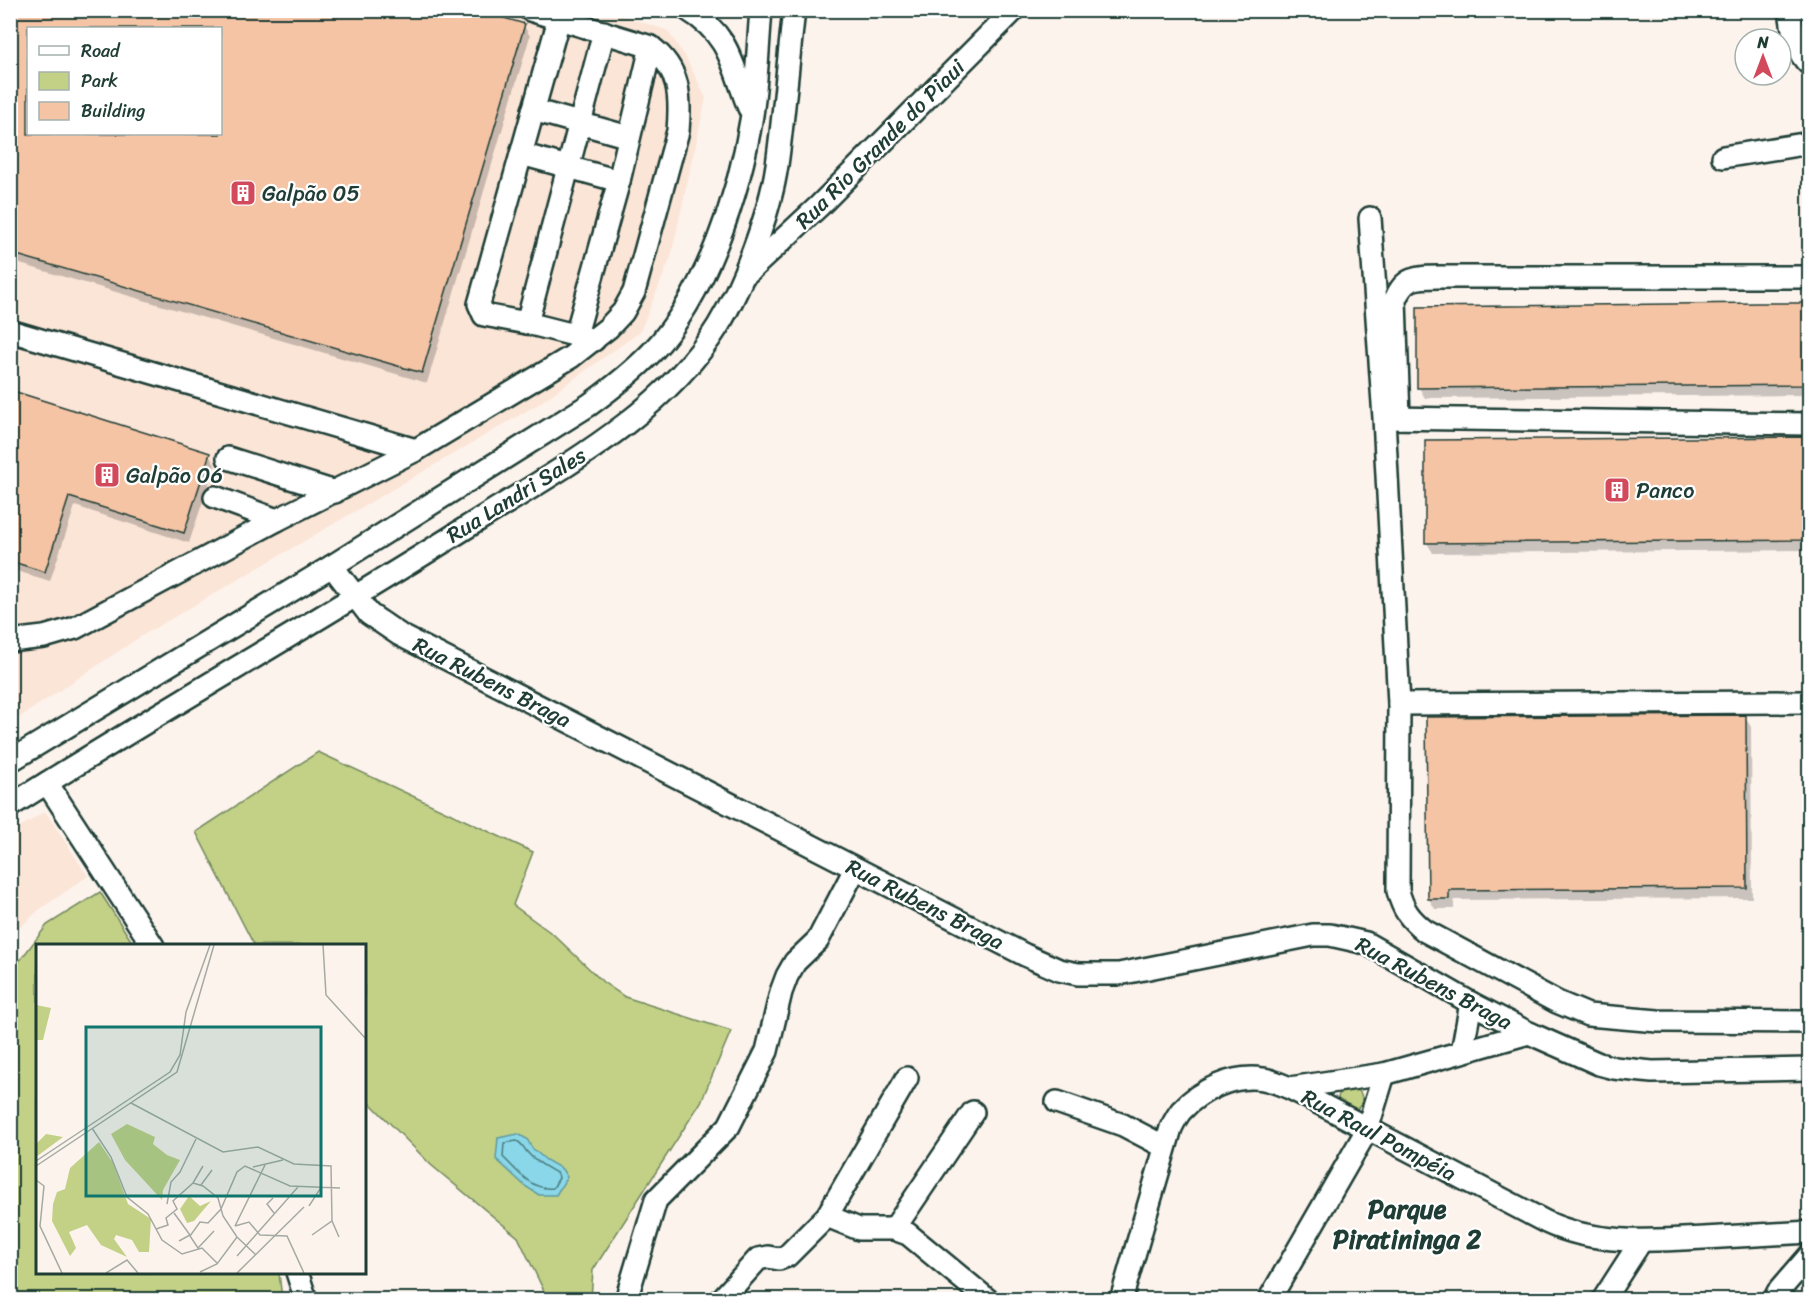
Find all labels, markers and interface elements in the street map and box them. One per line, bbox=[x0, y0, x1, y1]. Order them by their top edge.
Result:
legend bbox=[27, 27, 222, 135]
north arrow bbox=[1733, 27, 1793, 87]
text: N bbox=[1756, 28, 1769, 57]
text: Road bbox=[81, 35, 121, 67]
street label: Rua Rio Grande do Piaui bbox=[785, 49, 975, 239]
text: Park bbox=[81, 65, 118, 97]
text: Building bbox=[81, 95, 145, 127]
place label: Galpão 05 bbox=[262, 174, 360, 213]
building icon: Galpão 05 bbox=[228, 178, 258, 208]
street label: Rua Landri Sales bbox=[438, 436, 595, 554]
place label: Galpão 06 bbox=[126, 456, 223, 495]
building icon: Galpão 06 bbox=[92, 460, 122, 490]
place label: Panco bbox=[1636, 471, 1694, 510]
building icon: Panco bbox=[1602, 475, 1632, 505]
street label: Rua Rubens Braga bbox=[406, 625, 578, 739]
street label: Rua Rubens Braga bbox=[839, 847, 1011, 961]
street label: Rua Rubens Braga bbox=[1348, 925, 1520, 1041]
inset map bbox=[36, 944, 366, 1274]
street label: Rua Raul Pompéia bbox=[1294, 1078, 1464, 1192]
district label: Parque Piratininga 2 bbox=[1333, 1186, 1481, 1262]

